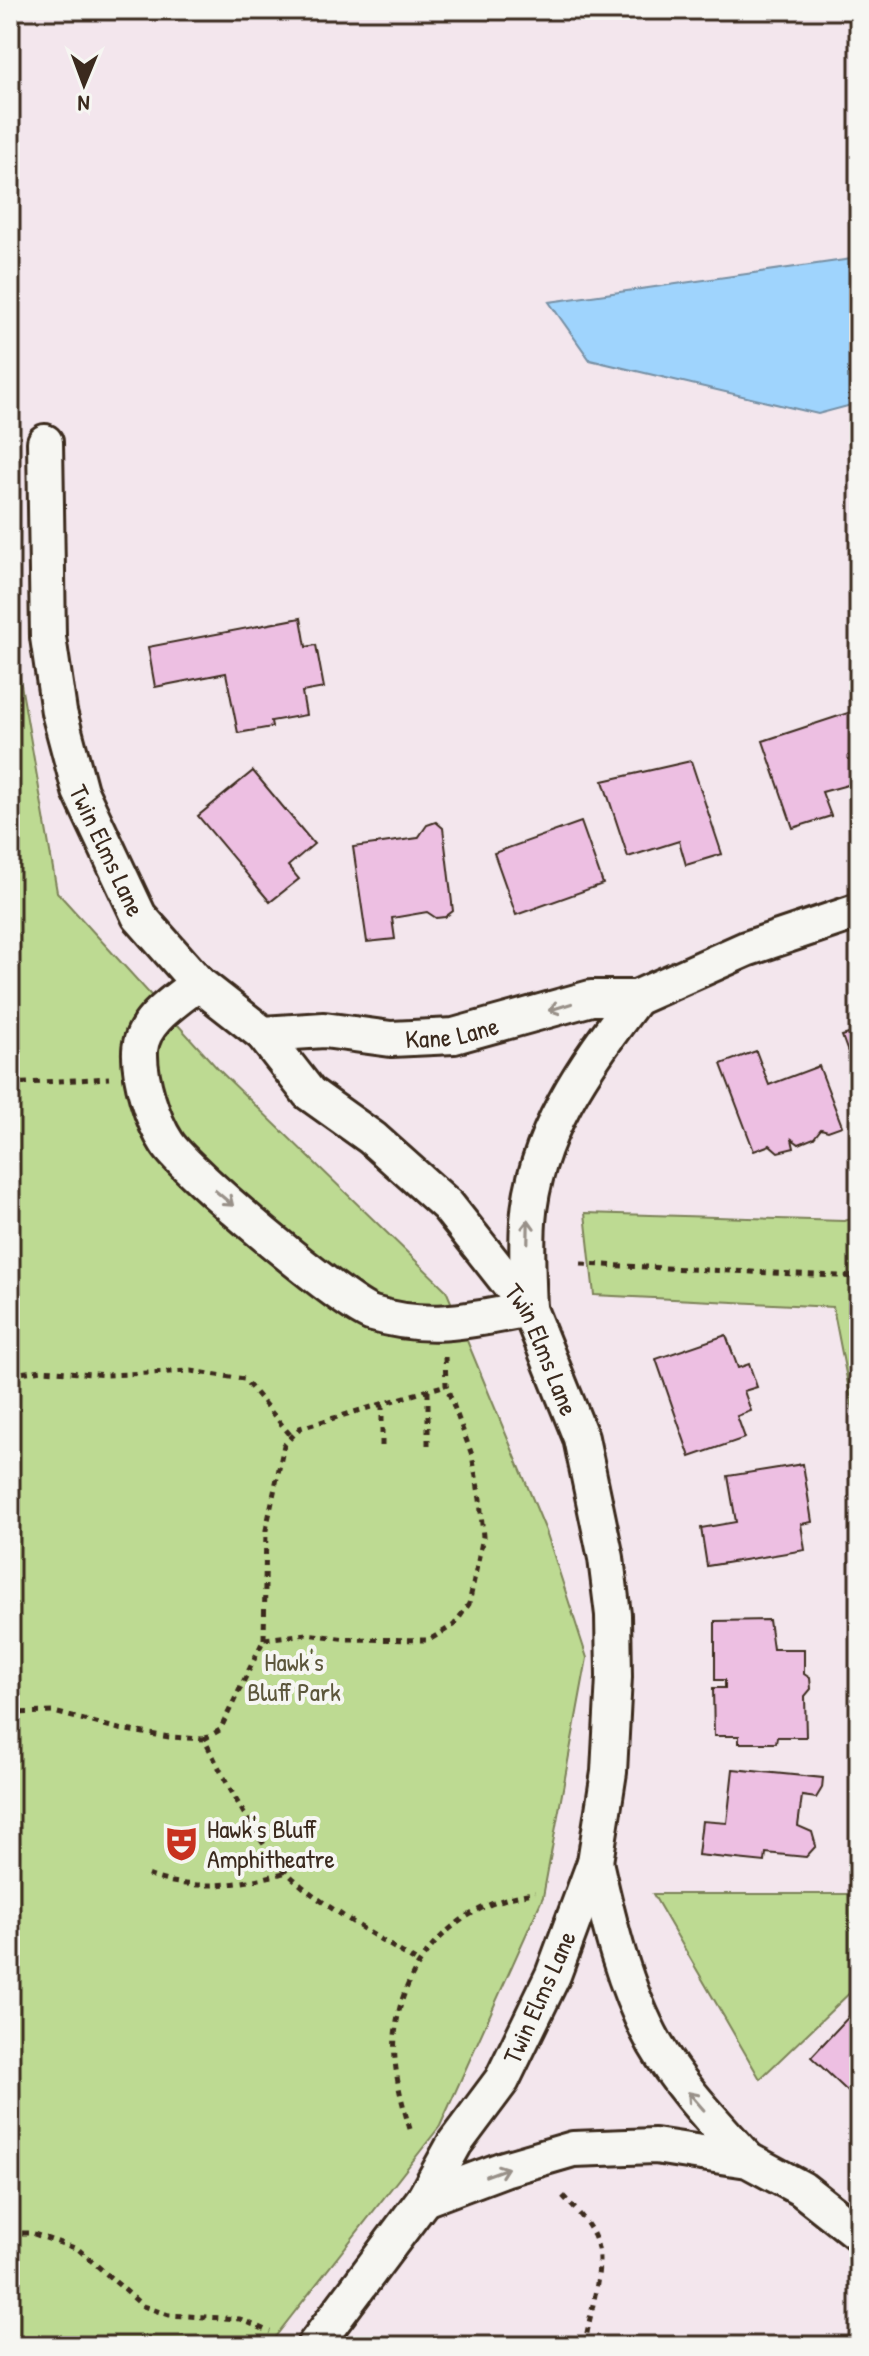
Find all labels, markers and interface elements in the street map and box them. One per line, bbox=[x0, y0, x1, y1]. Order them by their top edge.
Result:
north arrow bbox=[44, 44, 124, 124]
text: N bbox=[77, 89, 90, 119]
street label: Twin Elms Lane bbox=[62, 779, 154, 922]
one-way arrow bbox=[547, 1000, 573, 1015]
street label: Kane Lane bbox=[404, 1007, 502, 1056]
one-way arrow bbox=[213, 1189, 233, 1207]
one-way arrow bbox=[520, 1218, 536, 1245]
street label: Twin Elms Lane bbox=[497, 1275, 587, 1420]
park label: Hawk's Bluff Park bbox=[247, 1644, 341, 1709]
place label: Hawk's Bluff Amphitheatre bbox=[207, 1811, 335, 1876]
theatre icon: Hawk's Bluff Amphitheatre bbox=[162, 1824, 200, 1862]
street label: Twin Elms Lane bbox=[494, 1925, 584, 2069]
one-way arrow bbox=[688, 2091, 706, 2111]
one-way arrow bbox=[484, 2164, 509, 2178]

